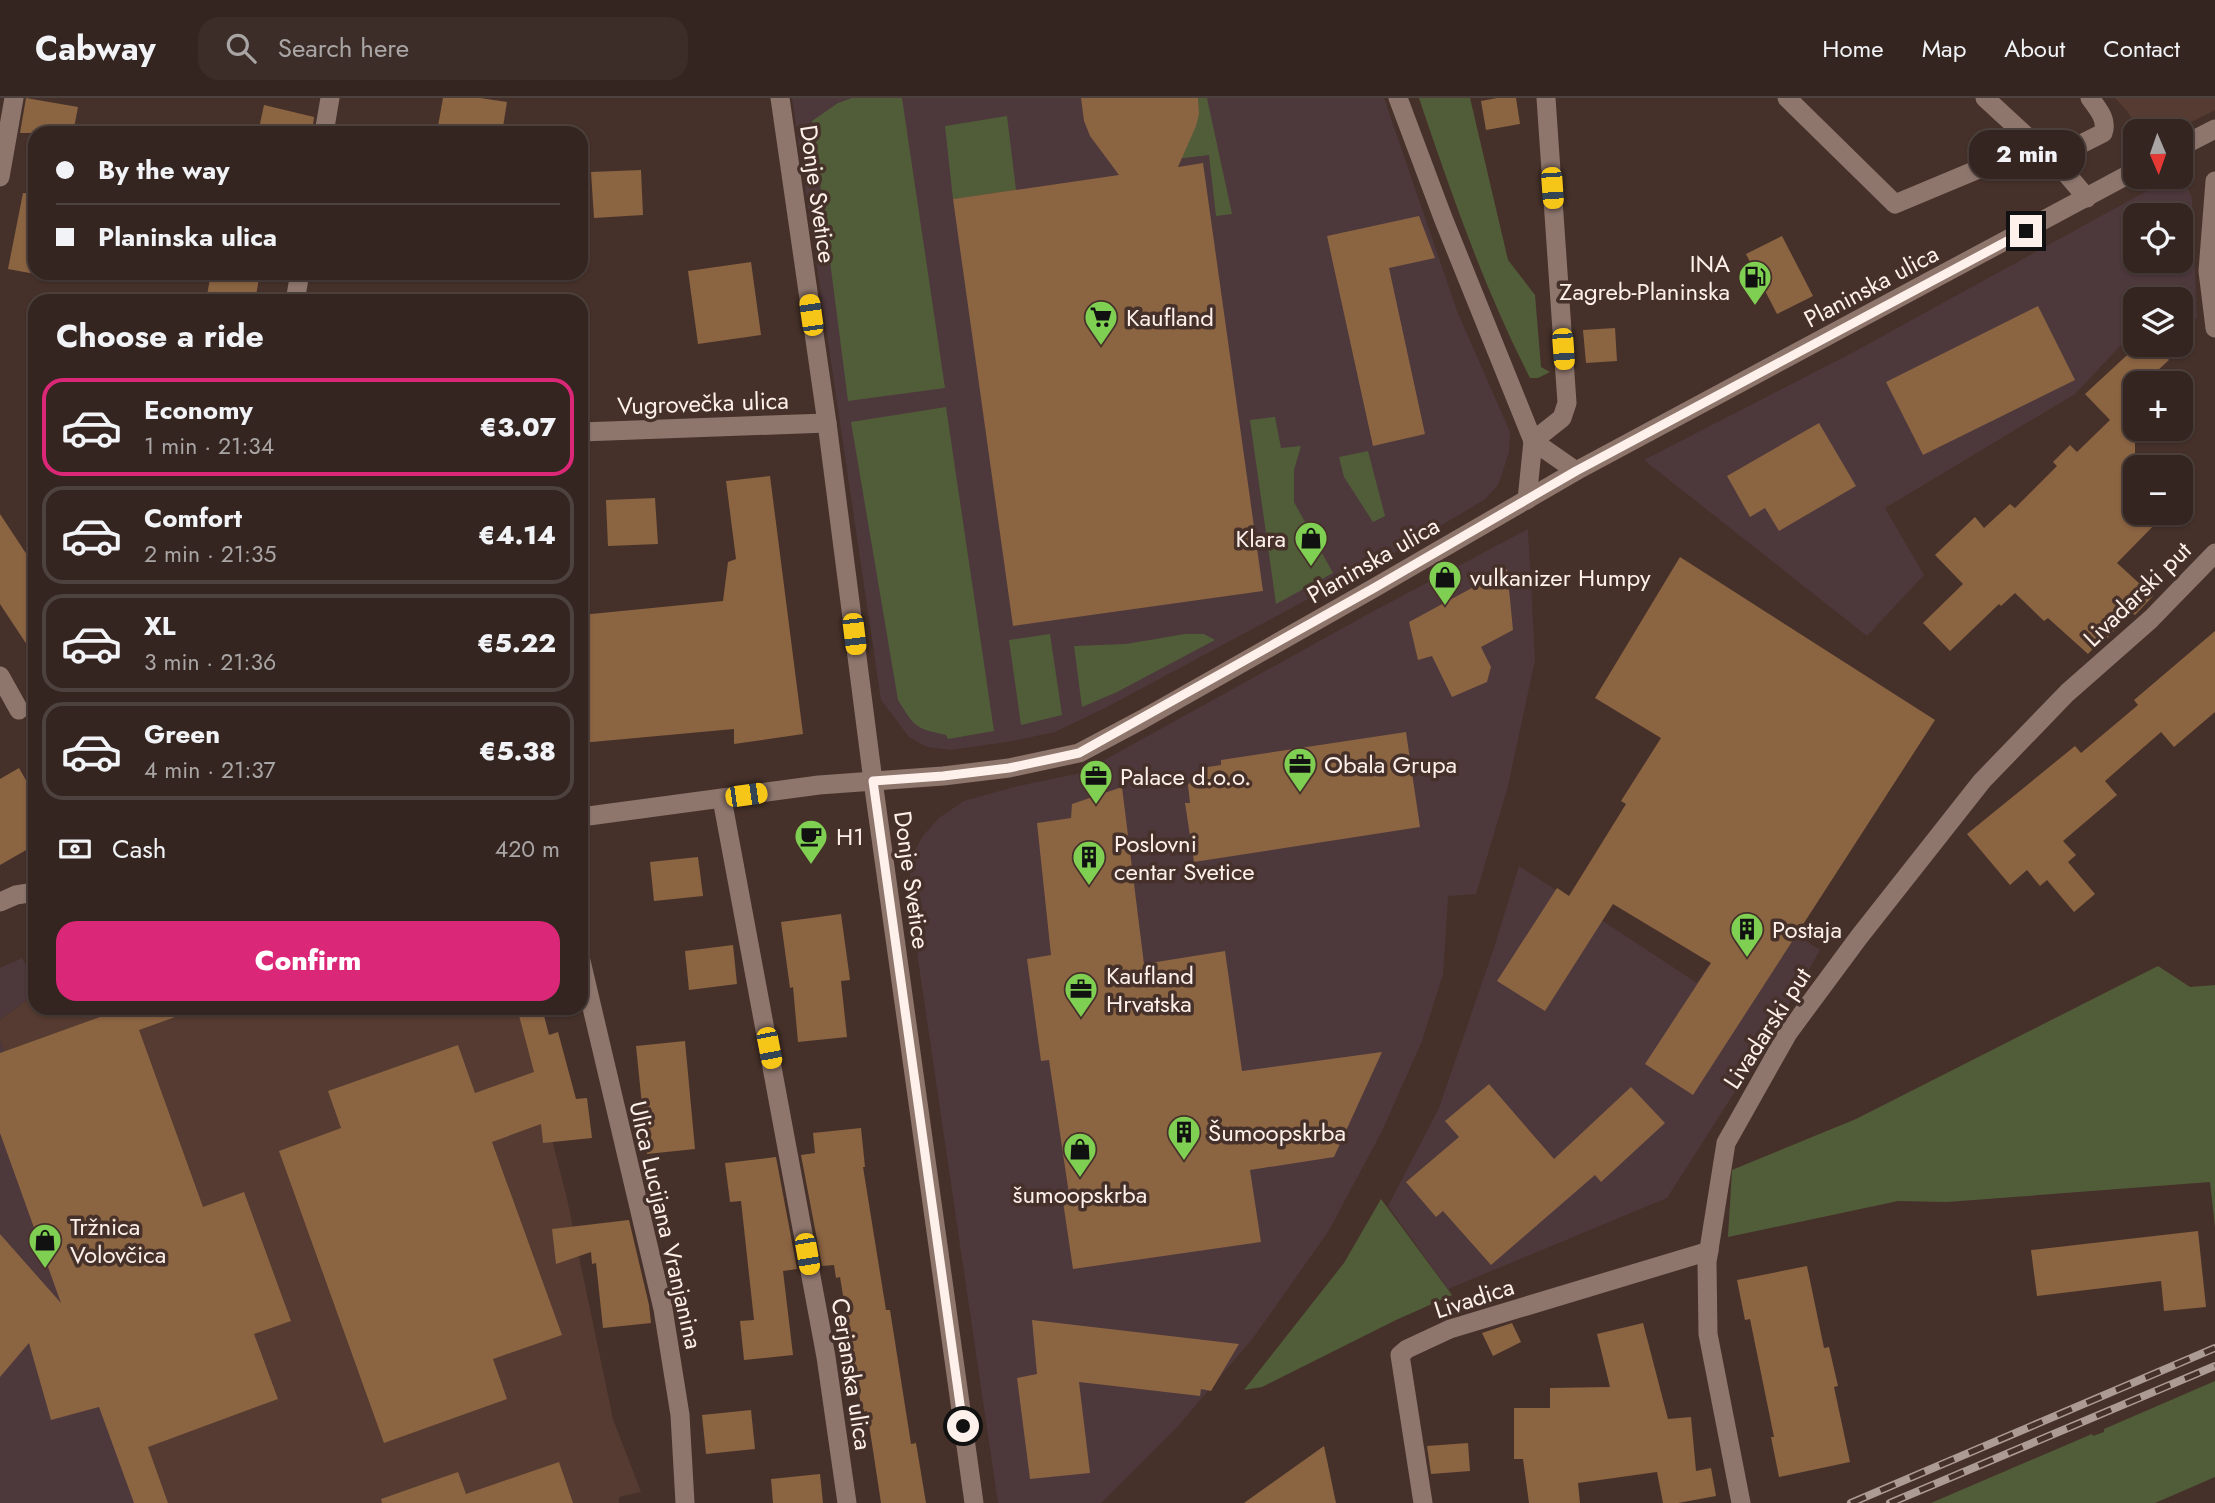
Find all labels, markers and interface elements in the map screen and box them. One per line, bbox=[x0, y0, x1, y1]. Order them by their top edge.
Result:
search box bbox=[198, 17, 688, 80]
text: Cabway bbox=[35, 25, 156, 72]
icon: search bbox=[222, 29, 260, 67]
text: Search here bbox=[278, 29, 409, 67]
text: Home bbox=[1822, 31, 1884, 66]
text: Map bbox=[1922, 31, 1966, 66]
text: About bbox=[2004, 31, 2065, 66]
text: Contact bbox=[2103, 31, 2180, 66]
north arrow bbox=[2123, 119, 2193, 189]
map controls bbox=[2123, 119, 2193, 525]
street label: Donje Svetice bbox=[791, 123, 845, 265]
callout: 2 min bbox=[1968, 130, 2084, 178]
text: 2 min bbox=[1996, 137, 2058, 171]
text: By the way bbox=[98, 151, 230, 189]
car bbox=[1541, 166, 1564, 210]
button: locate bbox=[2123, 203, 2193, 273]
route end bbox=[2010, 215, 2042, 247]
text: Planinska ulica bbox=[98, 218, 277, 256]
street label: Planinska ulica bbox=[1797, 236, 1945, 336]
place label: INA Zagreb-Planinska bbox=[1559, 246, 1730, 309]
fuel station icon: INA Zagreb-Planinska bbox=[1736, 258, 1774, 307]
button: layers bbox=[2123, 287, 2193, 357]
car bbox=[798, 293, 825, 337]
supermarket icon: Kaufland bbox=[1082, 298, 1120, 347]
place label: Kaufland bbox=[1126, 300, 1214, 335]
text: Choose a ride bbox=[56, 313, 264, 359]
car bbox=[1552, 327, 1575, 371]
button: + bbox=[2123, 371, 2193, 441]
street label: Vugrovečka ulica bbox=[617, 383, 789, 423]
text: Economy bbox=[144, 391, 253, 429]
icon: car bbox=[60, 396, 123, 459]
text: €3.07 bbox=[480, 408, 556, 446]
text: 1 min · 21:34 bbox=[144, 429, 274, 463]
button: − bbox=[2123, 455, 2193, 525]
text: Comfort bbox=[144, 499, 242, 537]
icon: car bbox=[60, 504, 123, 567]
street label: Planinska ulica bbox=[1300, 508, 1446, 612]
text: €4.14 bbox=[478, 516, 556, 554]
shop icon: Klara bbox=[1292, 519, 1330, 568]
place label: Klara bbox=[1236, 521, 1286, 556]
street label: Livadarski put bbox=[2075, 533, 2199, 655]
text: 2 min · 21:35 bbox=[144, 537, 277, 571]
shop icon: vulkanizer Humpy bbox=[1426, 558, 1464, 607]
place label: vulkanizer Humpy bbox=[1470, 560, 1651, 595]
text: XL bbox=[144, 607, 176, 645]
icon: car bbox=[60, 612, 123, 675]
car bbox=[842, 612, 867, 656]
text: €5.22 bbox=[477, 624, 556, 662]
text: 3 min · 21:36 bbox=[144, 645, 276, 679]
text: Green bbox=[144, 715, 220, 753]
icon: car bbox=[60, 720, 123, 783]
text: €5.38 bbox=[479, 732, 556, 770]
office icon: Obala Grupa bbox=[1281, 745, 1319, 794]
place label: Obala Grupa bbox=[1324, 747, 1457, 782]
text: 4 min · 21:37 bbox=[144, 753, 276, 787]
office icon: Palace d.o.o. bbox=[1077, 757, 1115, 806]
place label: Palace d.o.o. bbox=[1120, 759, 1251, 794]
car bbox=[724, 782, 769, 808]
street label: Donje Svetice bbox=[885, 809, 939, 951]
cafe icon: H1 bbox=[792, 817, 830, 866]
place label: H1 bbox=[836, 819, 864, 854]
place label: Poslovni centar Svetice bbox=[1114, 826, 1255, 889]
icon: cash bbox=[56, 830, 94, 868]
text: Cash bbox=[112, 830, 166, 868]
text: 420 m bbox=[495, 832, 560, 866]
building icon: Poslovni centar Svetice bbox=[1070, 838, 1108, 887]
building icon: Postaja bbox=[1728, 910, 1766, 959]
place label: Postaja bbox=[1772, 912, 1842, 947]
button: Confirm bbox=[56, 921, 560, 1001]
place label: Kaufland Hrvatska bbox=[1106, 958, 1194, 1021]
street label: Livadarski put bbox=[1715, 960, 1819, 1096]
office icon: Kaufland Hrvatska bbox=[1062, 970, 1100, 1019]
car bbox=[755, 1025, 784, 1071]
street label: Ulica Lucijana Vranjanina bbox=[620, 1098, 712, 1352]
building icon: Šumoopskrba bbox=[1165, 1113, 1203, 1162]
place label: Šumoopskrba bbox=[1208, 1115, 1346, 1150]
shop icon: šumoopskrba bbox=[1061, 1130, 1099, 1179]
place label: šumoopskrba bbox=[1013, 1177, 1147, 1212]
place label: Tržnica Volovčica bbox=[70, 1209, 166, 1272]
shop icon: Tržnica Volovčica bbox=[26, 1221, 64, 1270]
car bbox=[794, 1231, 821, 1277]
street label: Livadica bbox=[1430, 1269, 1518, 1327]
street label: Cerjanska ulica bbox=[823, 1295, 881, 1453]
route start bbox=[947, 1410, 979, 1442]

